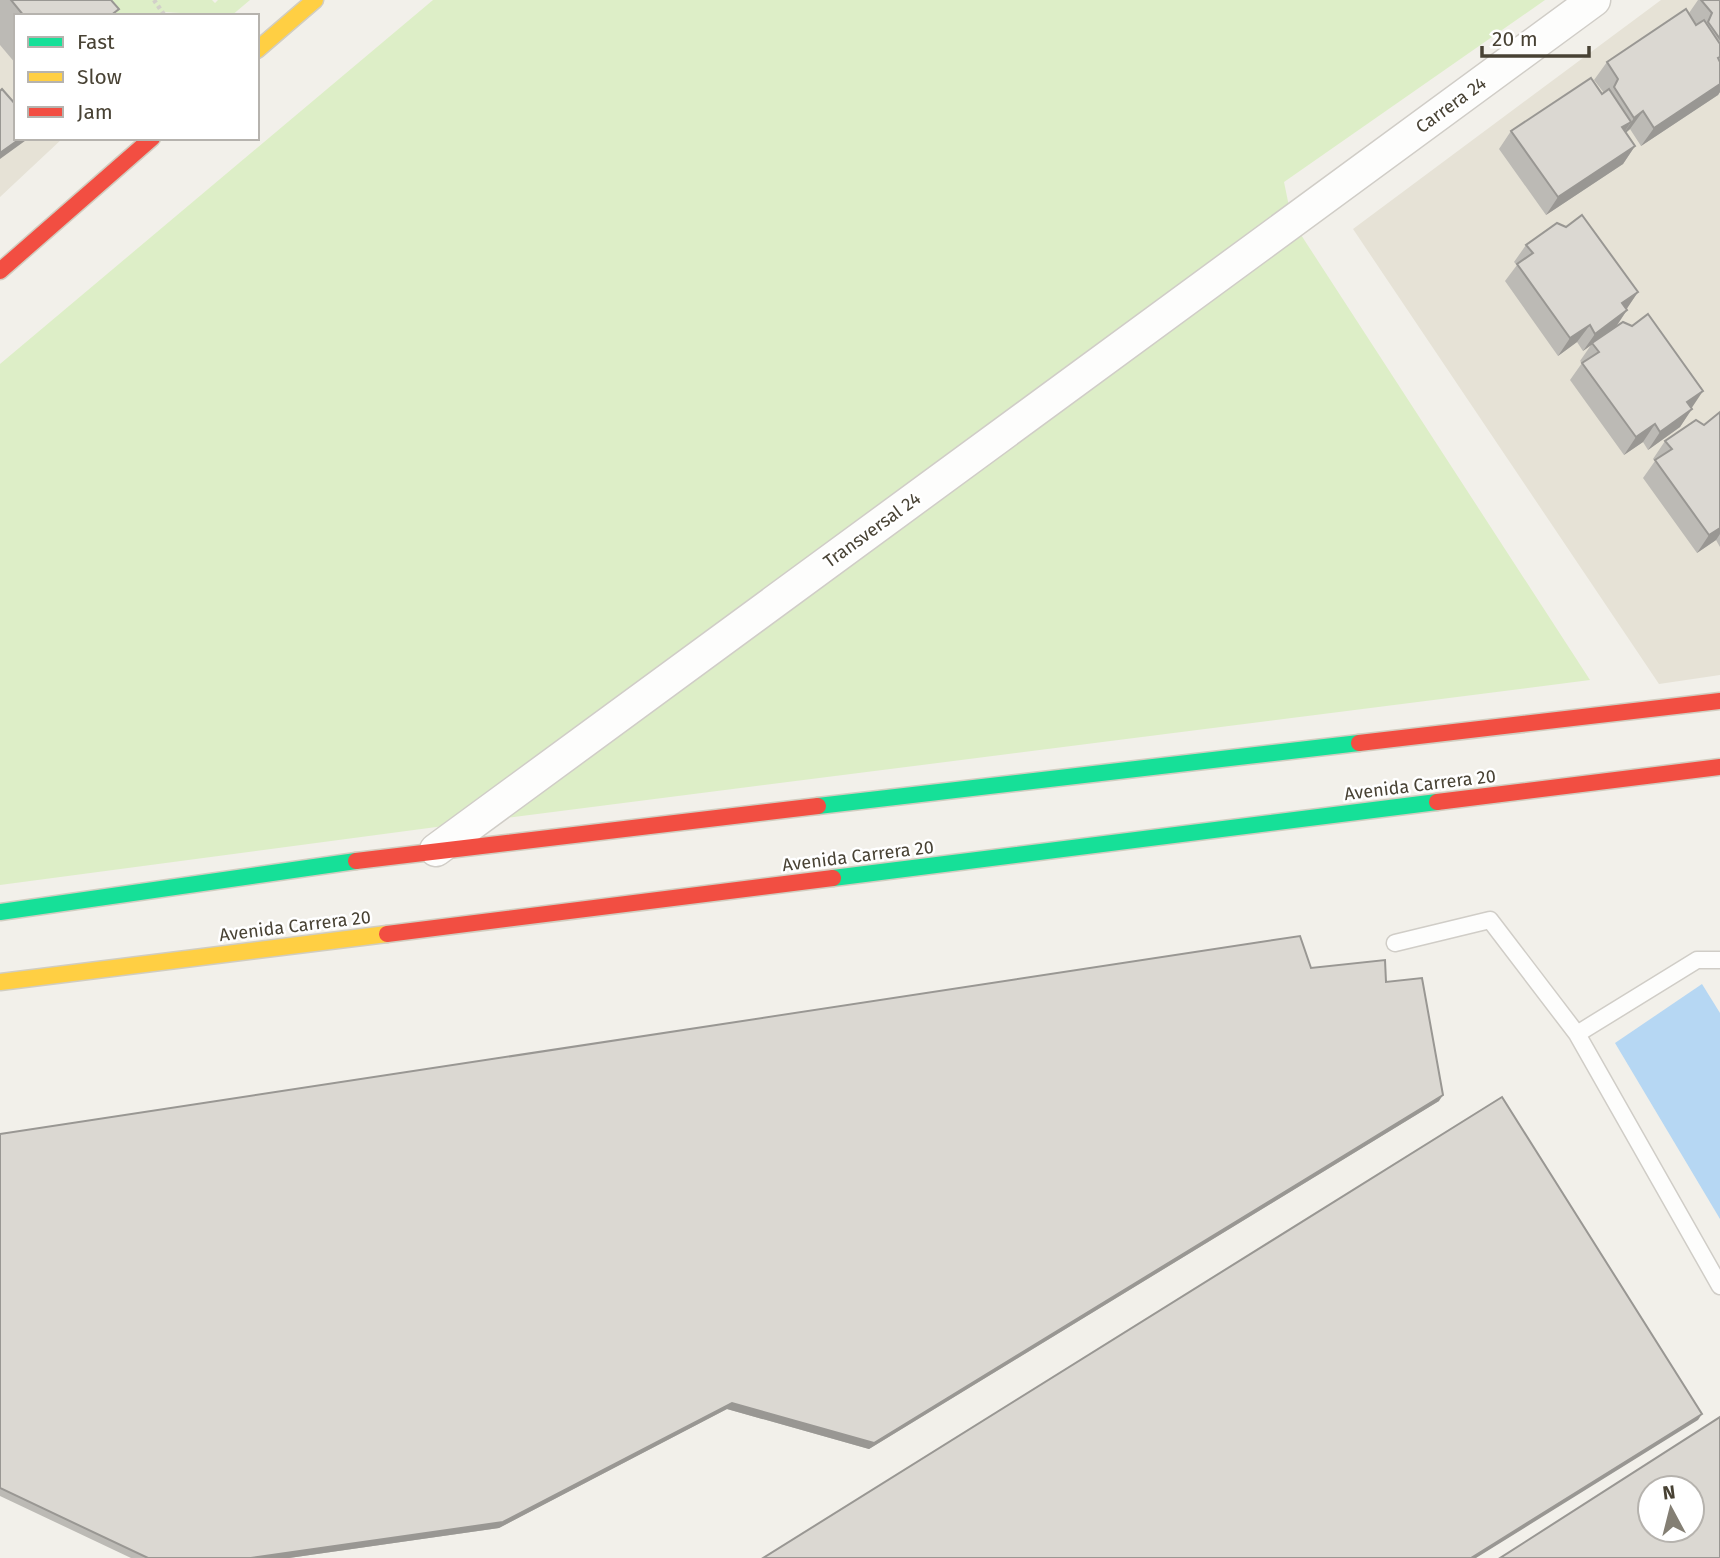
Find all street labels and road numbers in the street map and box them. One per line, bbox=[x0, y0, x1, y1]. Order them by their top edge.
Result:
street label: Carrera 24 bbox=[1411, 72, 1491, 138]
street label: Transversal 24 bbox=[819, 487, 925, 573]
street label: Avenida Carrera 20 bbox=[1343, 765, 1497, 805]
street label: Avenida Carrera 20 bbox=[781, 836, 935, 876]
street label: Avenida Carrera 20 bbox=[218, 906, 372, 946]

